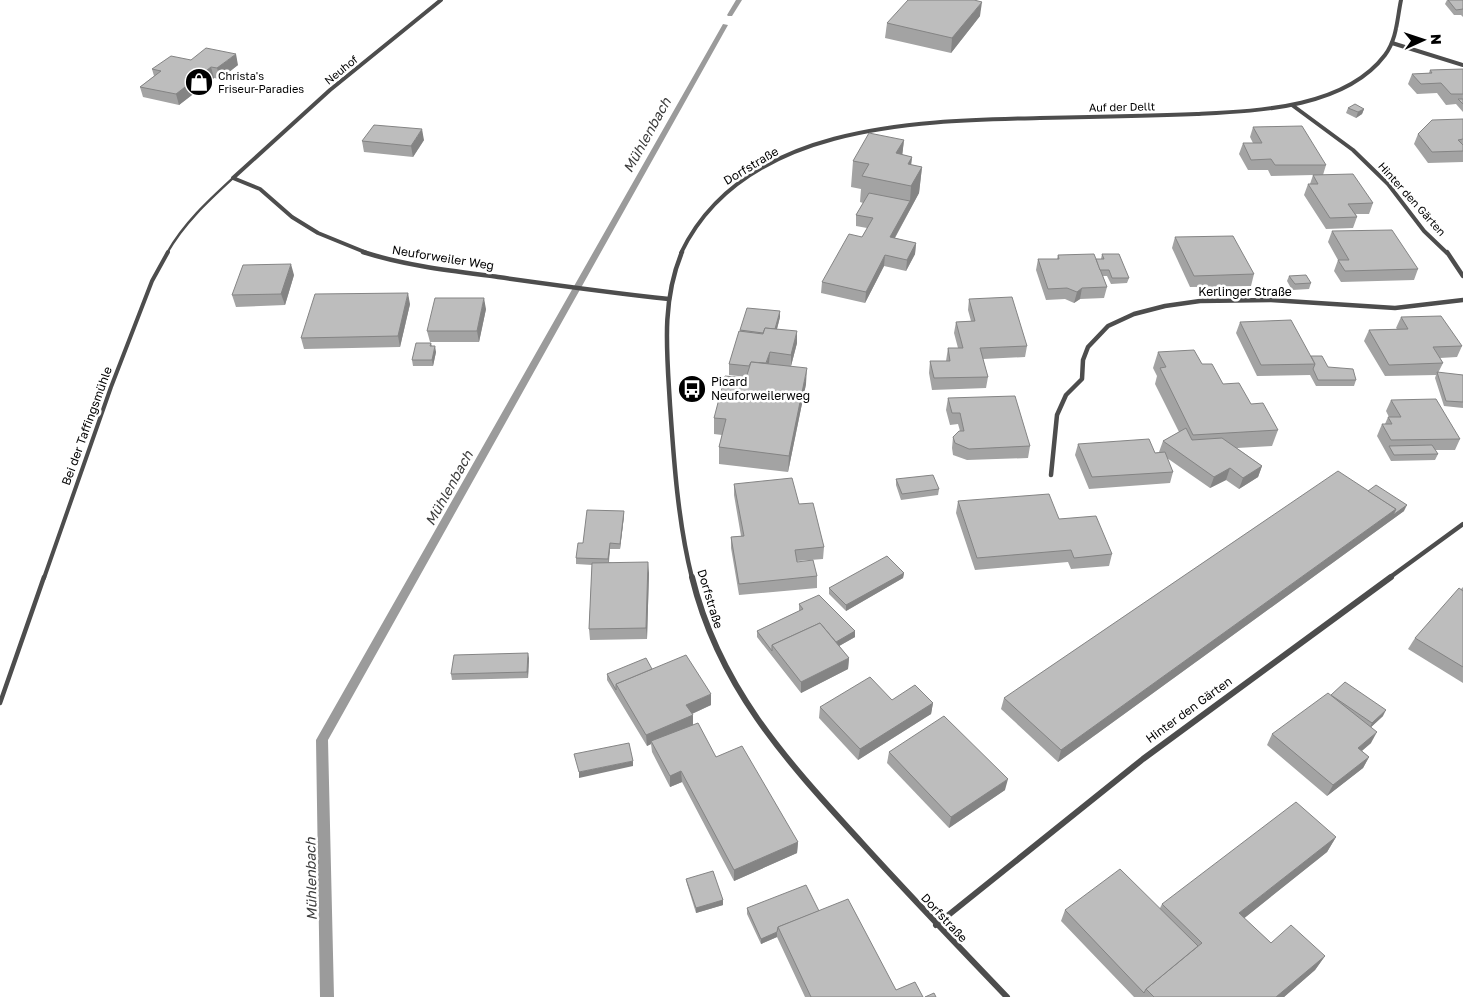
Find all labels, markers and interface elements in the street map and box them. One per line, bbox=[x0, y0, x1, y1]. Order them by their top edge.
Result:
north arrow bbox=[1398, 15, 1448, 65]
text: N bbox=[1428, 34, 1445, 45]
street label: Neuhof bbox=[322, 52, 360, 87]
shop icon: Christa's Friseur-Paradies bbox=[184, 67, 214, 97]
place label: Christa's Friseur-Paradies bbox=[218, 69, 304, 95]
water label: Mühlenbach bbox=[619, 93, 675, 175]
street label: Auf der Dellt bbox=[1089, 99, 1155, 114]
street label: Dorfstraße bbox=[721, 143, 781, 188]
street label: Hinter den Gärten bbox=[1376, 159, 1449, 238]
street label: Neuforweiler Weg bbox=[391, 242, 495, 273]
street label: Kerlinger Straße bbox=[1198, 284, 1292, 299]
street label: Bei der Taffingsmühle bbox=[58, 364, 115, 487]
bus stop icon: Picard Neuforweilerweg bbox=[677, 374, 707, 404]
place label: Picard Neuforweilerweg bbox=[711, 374, 810, 403]
water label: Mühlenbach bbox=[421, 446, 477, 528]
street label: Dorfstraße bbox=[694, 567, 727, 630]
street label: Hinter den Gärten bbox=[1143, 673, 1235, 746]
water label: Mühlenbach bbox=[301, 836, 320, 921]
street label: Dorfstraße bbox=[918, 890, 971, 945]

